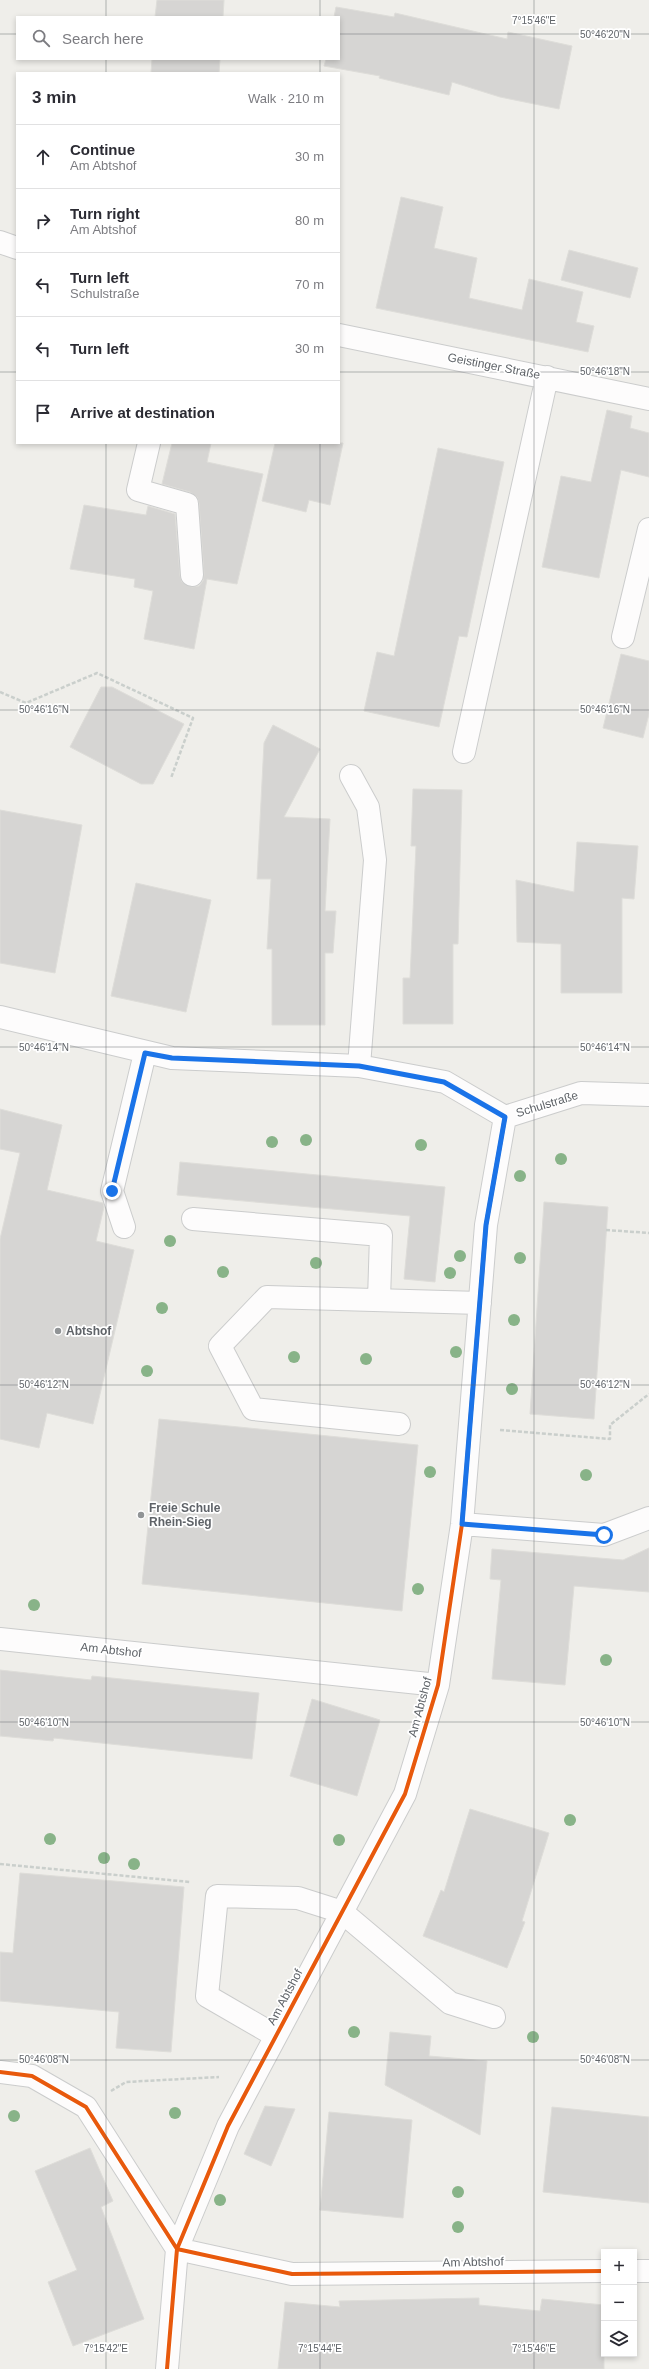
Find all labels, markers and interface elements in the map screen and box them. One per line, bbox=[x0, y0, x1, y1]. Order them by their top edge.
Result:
text: 7°15'46"E bbox=[512, 15, 556, 26]
search box bbox=[16, 16, 340, 60]
icon: search bbox=[30, 27, 52, 49]
text: 50°46'20"N bbox=[580, 29, 630, 40]
text: Search here bbox=[62, 30, 144, 47]
text: 3 min bbox=[32, 88, 76, 107]
text: Walk · 210 m bbox=[248, 91, 324, 106]
text: Continue bbox=[70, 141, 135, 158]
icon: ahead bbox=[32, 146, 54, 168]
text: 30 m bbox=[295, 149, 324, 164]
text: Am Abtshof bbox=[70, 158, 136, 173]
text: Turn right bbox=[70, 205, 140, 222]
icon: right bbox=[32, 210, 54, 232]
text: 80 m bbox=[295, 213, 324, 228]
text: Am Abtshof bbox=[70, 222, 136, 237]
text: Turn left bbox=[70, 269, 129, 286]
icon: left bbox=[32, 274, 54, 296]
text: 70 m bbox=[295, 277, 324, 292]
text: Schulstraße bbox=[70, 286, 139, 301]
icon: left bbox=[32, 338, 54, 360]
text: Turn left bbox=[70, 340, 129, 357]
text: 30 m bbox=[295, 341, 324, 356]
street label: Geistinger Straße bbox=[447, 350, 542, 382]
text: 50°46'18"N bbox=[580, 366, 630, 377]
icon: arrive bbox=[32, 402, 54, 424]
text: Arrive at destination bbox=[70, 404, 215, 421]
text: 50°46'16"N bbox=[19, 704, 69, 715]
text: 50°46'16"N bbox=[580, 704, 630, 715]
text: 50°46'14"N bbox=[19, 1042, 69, 1053]
text: 50°46'14"N bbox=[580, 1042, 630, 1053]
street label: Schulstraße bbox=[514, 1088, 580, 1120]
route end bbox=[103, 1182, 121, 1200]
place label: Abtshof bbox=[66, 1324, 112, 1338]
marker: Abtshof bbox=[53, 1326, 63, 1336]
text: 50°46'12"N bbox=[19, 1379, 69, 1390]
text: 50°46'12"N bbox=[580, 1379, 630, 1390]
place label: Freie Schule Rhein-Sieg bbox=[149, 1501, 221, 1529]
marker: Freie Schule Rhein-Sieg bbox=[136, 1510, 146, 1520]
route start bbox=[595, 1526, 613, 1544]
street label: Am Abtshof bbox=[80, 1640, 143, 1660]
street label: Am Abtshof bbox=[405, 1675, 435, 1738]
text: 50°46'10"N bbox=[19, 1717, 69, 1728]
text: 50°46'10"N bbox=[580, 1717, 630, 1728]
street label: Am Abtshof bbox=[264, 1966, 306, 2027]
text: 50°46'08"N bbox=[19, 2054, 69, 2065]
text: 50°46'08"N bbox=[580, 2054, 630, 2065]
map controls bbox=[601, 2249, 637, 2357]
button: + bbox=[601, 2249, 637, 2285]
street label: Am Abtshof bbox=[442, 2254, 504, 2270]
button: − bbox=[601, 2285, 637, 2321]
button: layers bbox=[601, 2321, 637, 2357]
text: 7°15'42"E bbox=[84, 2343, 128, 2354]
text: 7°15'44"E bbox=[298, 2343, 342, 2354]
text: 7°15'46"E bbox=[512, 2343, 556, 2354]

